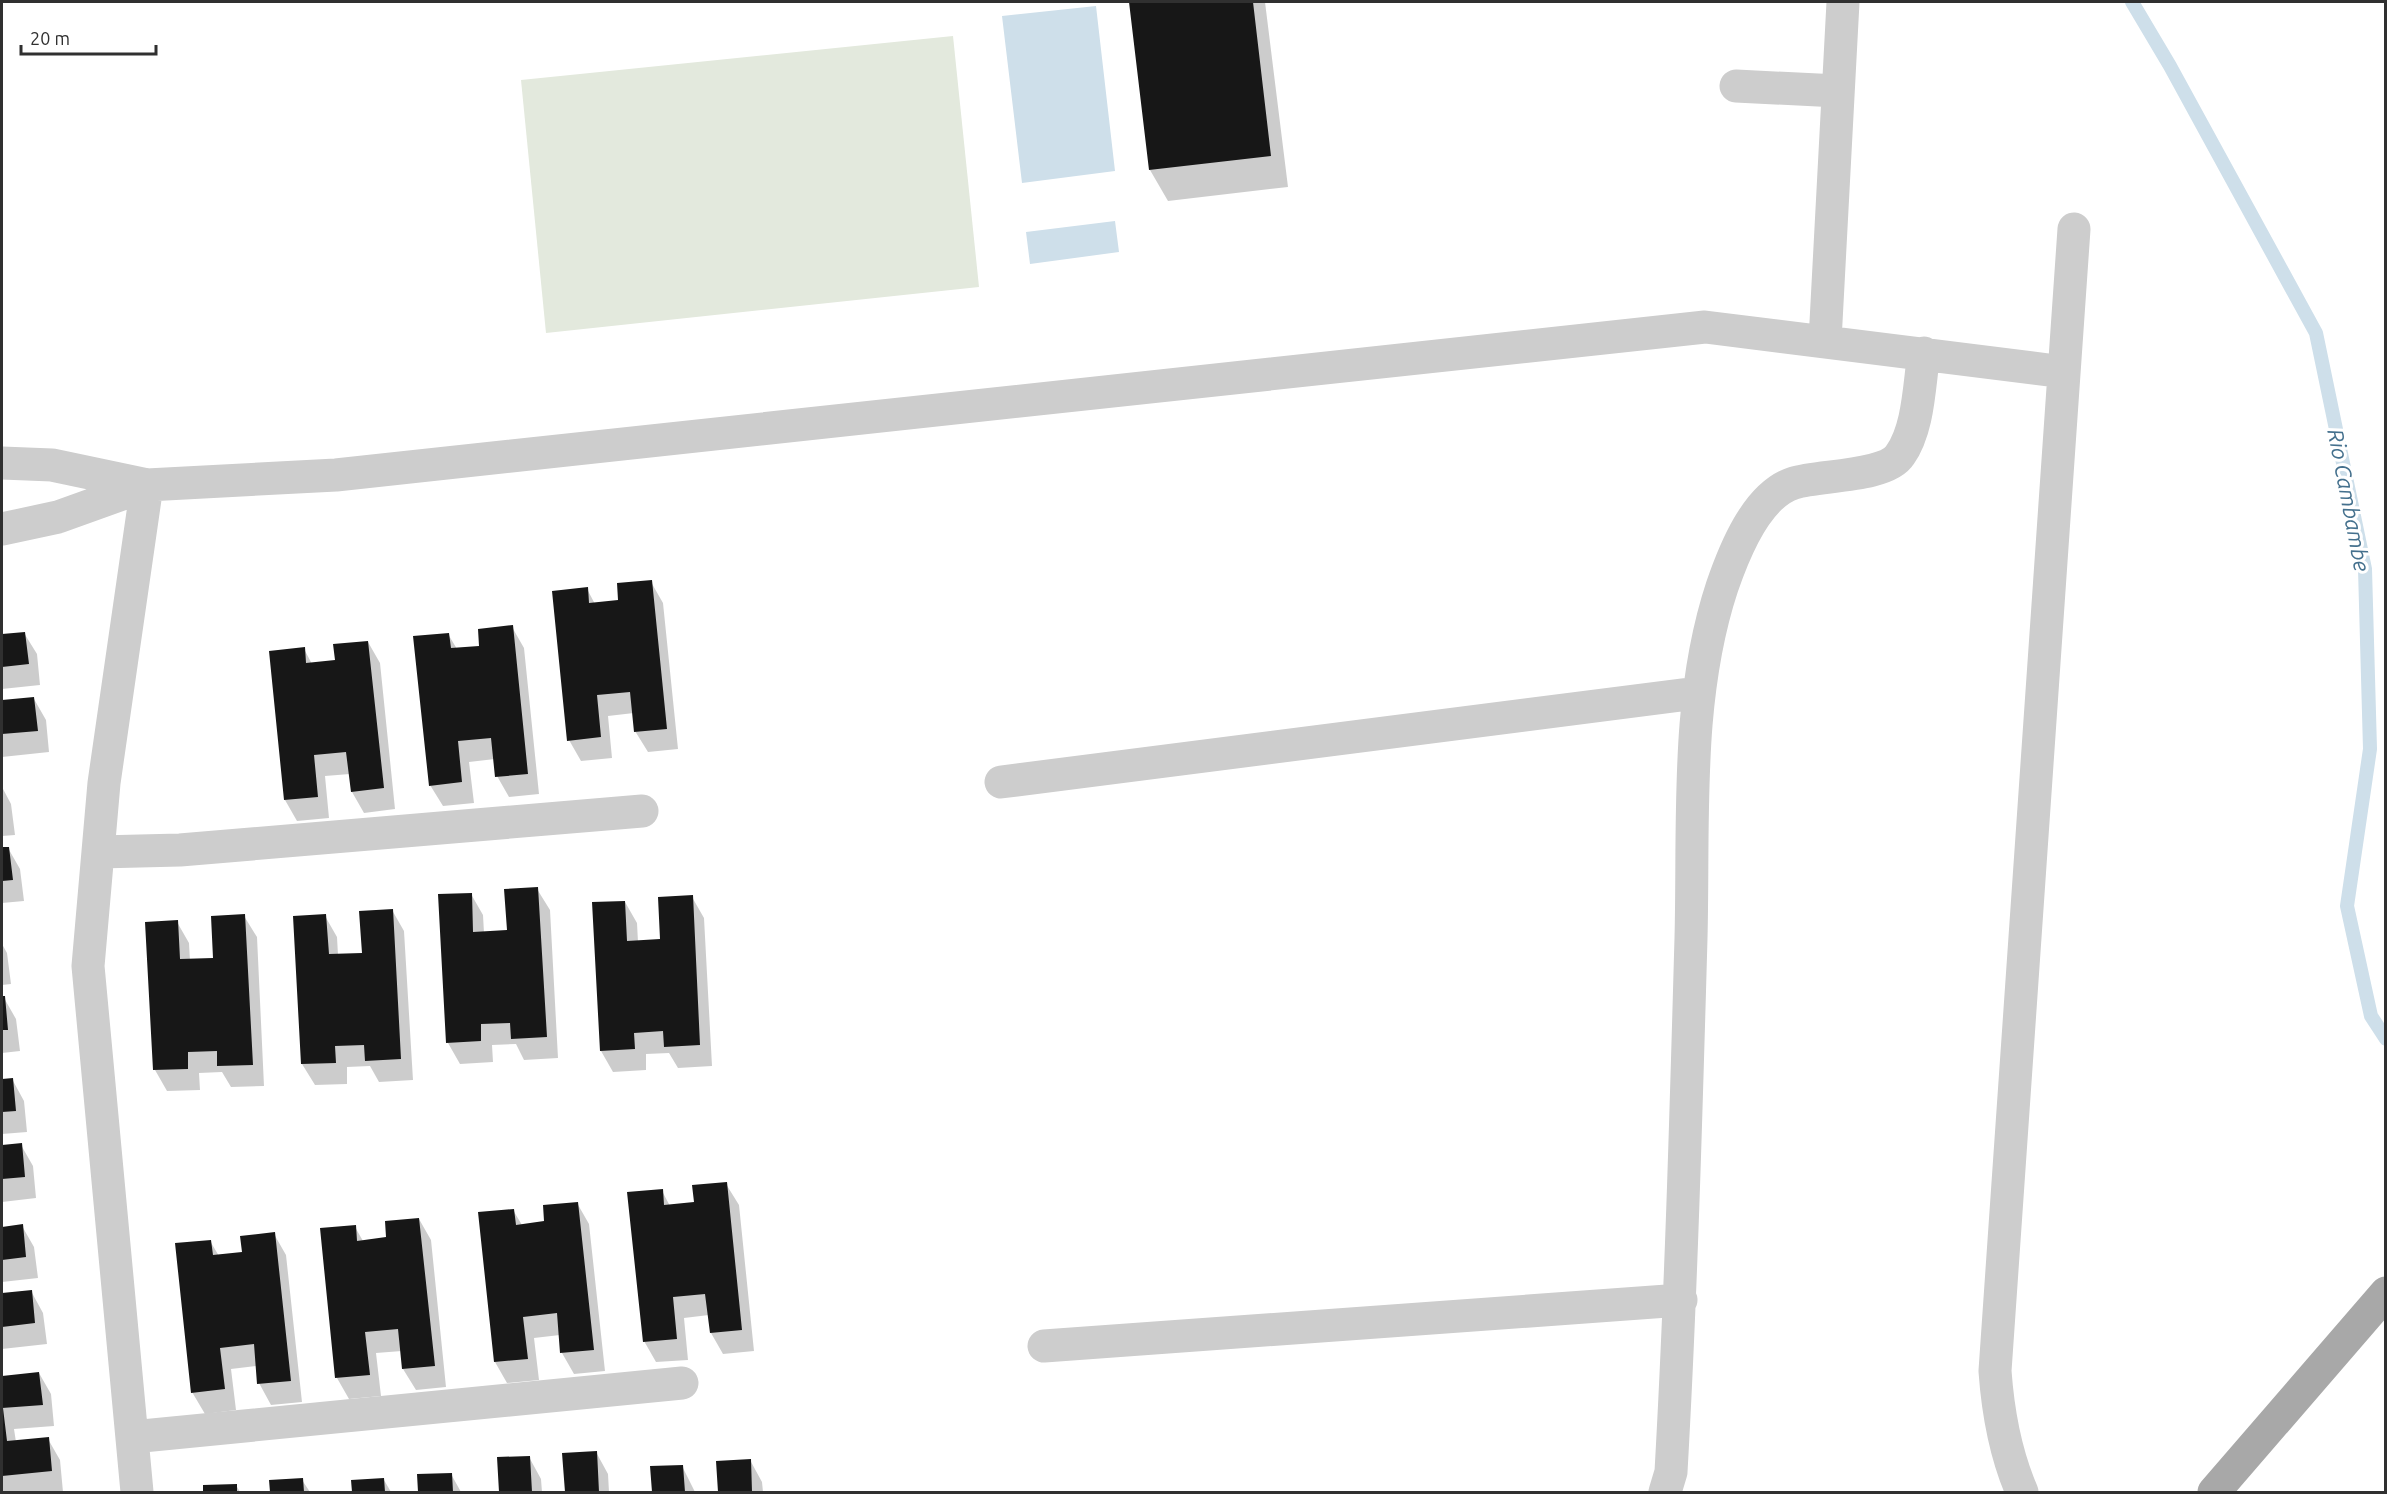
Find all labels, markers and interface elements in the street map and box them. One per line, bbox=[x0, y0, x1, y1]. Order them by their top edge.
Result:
scale bar bbox=[21, 18, 156, 56]
text: 20 m bbox=[30, 28, 70, 48]
water label: Rio Cambambe bbox=[2323, 427, 2376, 573]

